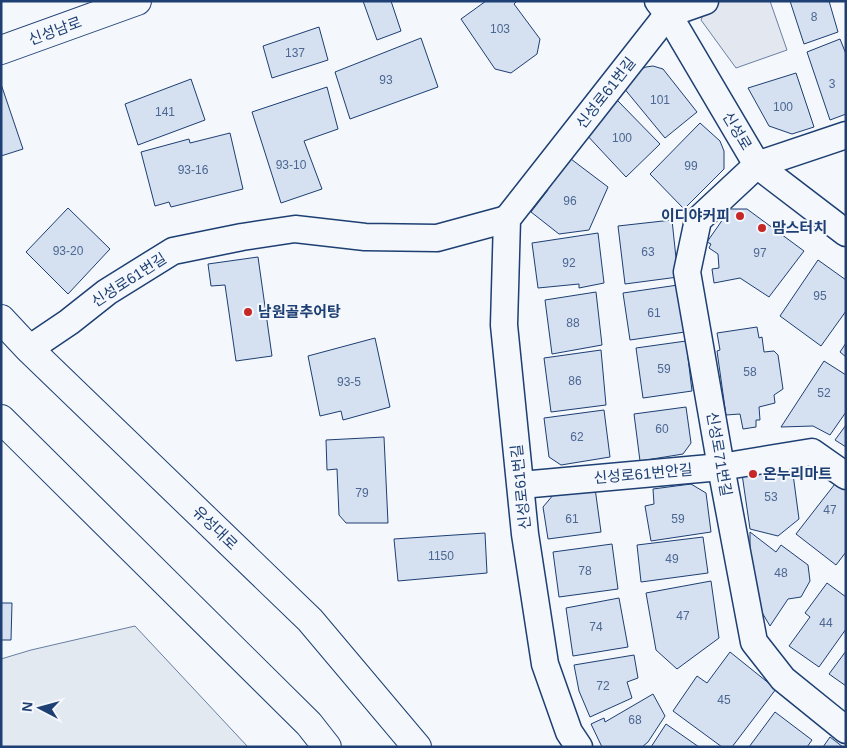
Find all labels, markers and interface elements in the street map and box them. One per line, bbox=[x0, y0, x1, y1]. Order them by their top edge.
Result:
house number: 8 bbox=[811, 10, 818, 24]
street label: 신성남로 bbox=[26, 13, 84, 48]
house number: 103 bbox=[490, 22, 510, 36]
house number: 137 bbox=[285, 46, 305, 60]
street label: 신성로61번길 bbox=[573, 54, 639, 132]
house number: 93 bbox=[379, 73, 393, 87]
house number: 3 bbox=[829, 77, 836, 91]
house number: 101 bbox=[650, 93, 670, 107]
house number: 100 bbox=[773, 100, 793, 114]
house number: 141 bbox=[155, 105, 175, 119]
street label: 신성로 bbox=[719, 109, 755, 153]
house number: 100 bbox=[612, 131, 632, 145]
house number: 93-10 bbox=[276, 158, 307, 172]
house number: 99 bbox=[684, 159, 698, 173]
house number: 93-16 bbox=[178, 163, 209, 177]
house number: 96 bbox=[563, 194, 577, 208]
place label: 이디야커피 bbox=[661, 207, 730, 224]
marker: 이디야커피 bbox=[734, 210, 746, 222]
place label: 맘스터치 bbox=[772, 219, 827, 236]
marker: 맘스터치 bbox=[756, 222, 768, 234]
house number: 93-20 bbox=[53, 244, 84, 258]
house number: 63 bbox=[641, 245, 655, 259]
house number: 97 bbox=[753, 246, 767, 260]
street label: 신성로61번길 bbox=[88, 249, 169, 310]
house number: 92 bbox=[562, 256, 576, 270]
house number: 95 bbox=[813, 289, 827, 303]
place label: 남원골추어탕 bbox=[258, 303, 341, 320]
marker: 남원골추어탕 bbox=[242, 306, 254, 318]
house number: 61 bbox=[647, 306, 661, 320]
house number: 88 bbox=[566, 316, 580, 330]
house number: 59 bbox=[657, 362, 671, 376]
house number: 58 bbox=[743, 365, 757, 379]
house number: 86 bbox=[568, 374, 582, 388]
house number: 93-5 bbox=[337, 375, 361, 389]
house number: 52 bbox=[817, 386, 831, 400]
street label: 신성로71번길 bbox=[704, 410, 735, 498]
house number: 60 bbox=[655, 422, 669, 436]
house number: 62 bbox=[570, 430, 584, 444]
street label: 신성로61번길 bbox=[508, 444, 533, 531]
street label: 신성로61번안길 bbox=[593, 461, 693, 486]
place label: 온누리마트 bbox=[763, 465, 832, 482]
marker: 온누리마트 bbox=[747, 468, 759, 480]
house number: 79 bbox=[355, 486, 369, 500]
house number: 53 bbox=[764, 490, 778, 504]
street label: 유성대로 bbox=[190, 502, 241, 553]
house number: 47 bbox=[823, 503, 837, 517]
house number: 61 bbox=[565, 512, 579, 526]
house number: 59 bbox=[671, 512, 685, 526]
house number: 1150 bbox=[428, 549, 454, 563]
house number: 49 bbox=[665, 552, 679, 566]
house number: 78 bbox=[578, 564, 592, 578]
house number: 48 bbox=[774, 566, 788, 580]
house number: 47 bbox=[676, 609, 690, 623]
house number: 44 bbox=[819, 616, 833, 630]
house number: 74 bbox=[589, 620, 603, 634]
house number: 72 bbox=[596, 679, 610, 693]
north arrow bbox=[15, 683, 65, 733]
house number: 45 bbox=[717, 693, 731, 707]
text: N bbox=[19, 701, 36, 713]
house number: 68 bbox=[628, 713, 642, 727]

